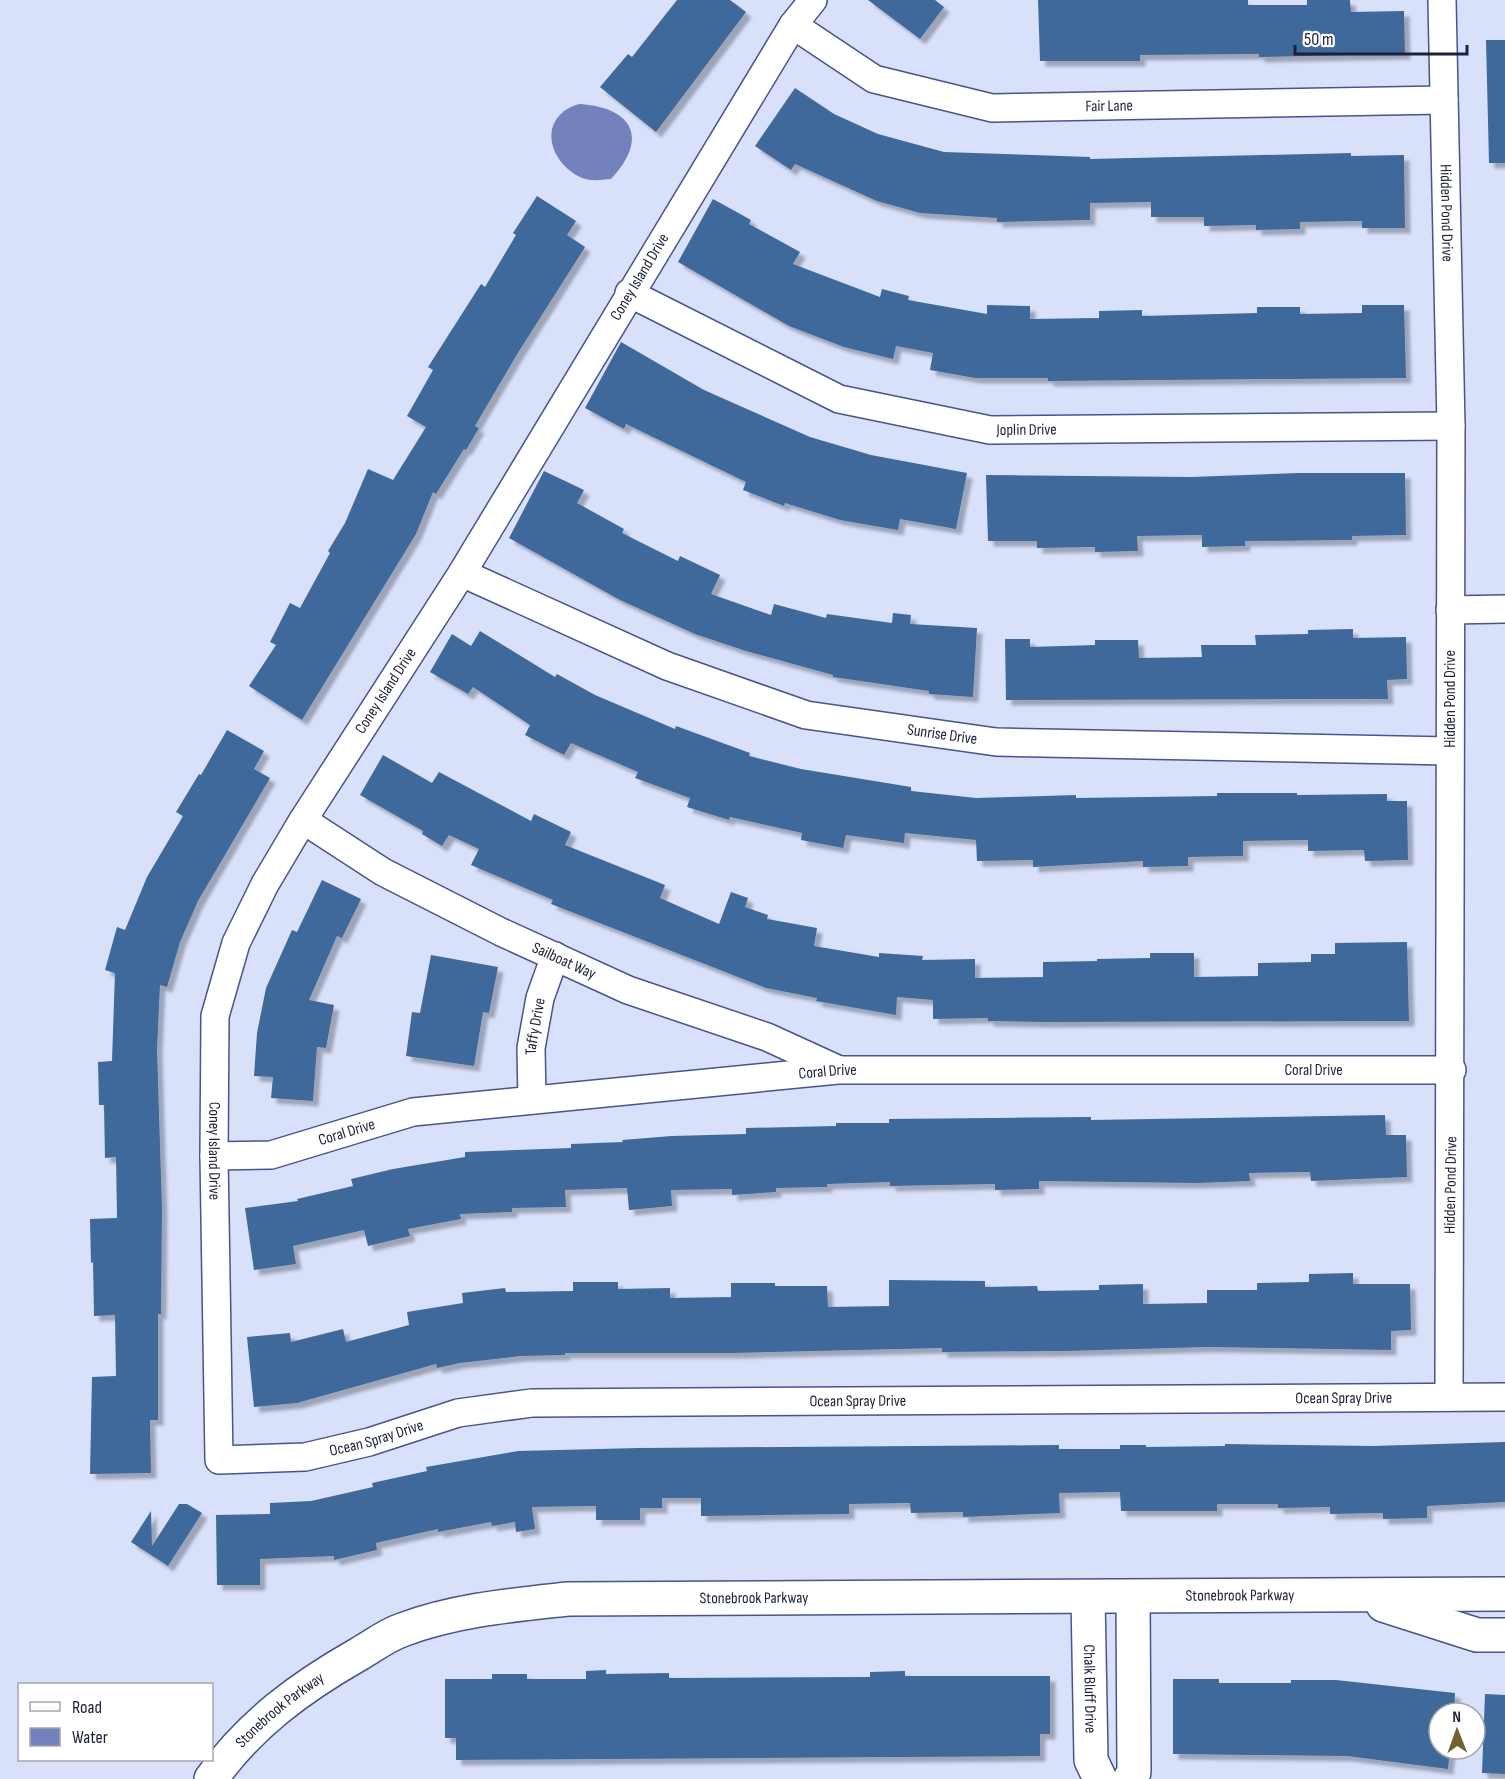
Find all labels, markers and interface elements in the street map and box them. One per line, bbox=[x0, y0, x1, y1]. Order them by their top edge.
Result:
scale bar bbox=[1295, 18, 1468, 56]
text: 50 m bbox=[1304, 29, 1334, 50]
street label: Fair Lane bbox=[1085, 96, 1133, 116]
street label: Hidden Pond Drive bbox=[1436, 164, 1457, 262]
street label: Coney Island Drive bbox=[607, 230, 673, 324]
street label: Joplin Drive bbox=[995, 420, 1057, 439]
street label: Coney Island Drive bbox=[351, 645, 421, 737]
street label: Hidden Pond Drive bbox=[1441, 650, 1460, 748]
street label: Sunrise Drive bbox=[906, 720, 978, 749]
street label: Sailboat Way bbox=[529, 938, 599, 984]
street label: Taffy Drive bbox=[521, 996, 549, 1055]
street label: Coral Drive bbox=[798, 1061, 857, 1083]
street label: Coral Drive bbox=[1284, 1061, 1343, 1080]
street label: Coney Island Drive bbox=[205, 1102, 224, 1200]
street label: Coral Drive bbox=[316, 1115, 377, 1150]
street label: Hidden Pond Drive bbox=[1441, 1136, 1461, 1234]
street label: Ocean Spray Drive bbox=[1295, 1388, 1392, 1408]
street label: Ocean Spray Drive bbox=[809, 1391, 906, 1411]
street label: Ocean Spray Drive bbox=[328, 1415, 426, 1460]
street label: Stonebrook Parkway bbox=[1185, 1586, 1295, 1605]
street label: Stonebrook Parkway bbox=[699, 1588, 809, 1608]
street label: Chalk Bluff Drive bbox=[1079, 1644, 1100, 1734]
street label: Stonebrook Parkway bbox=[231, 1668, 328, 1752]
legend bbox=[18, 1683, 213, 1761]
text: Road bbox=[72, 1697, 102, 1718]
north arrow bbox=[1427, 1701, 1487, 1761]
text: N bbox=[1452, 1708, 1461, 1727]
text: Water bbox=[72, 1727, 108, 1748]

